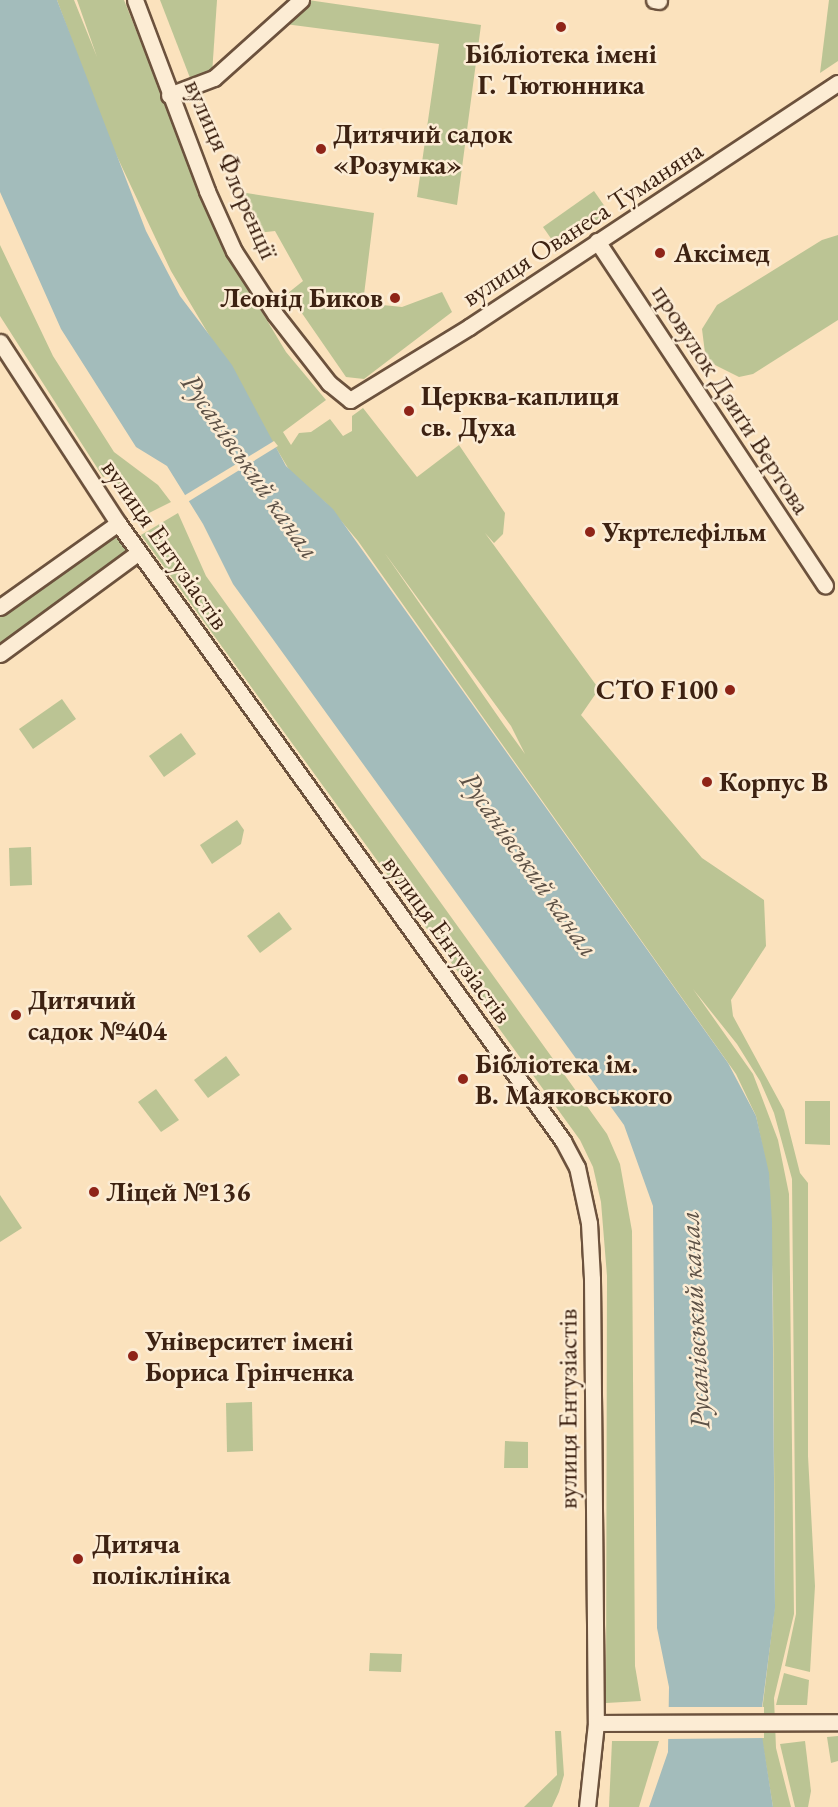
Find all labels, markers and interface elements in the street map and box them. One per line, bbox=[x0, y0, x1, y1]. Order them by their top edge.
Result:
marker: Бібліотека імені Г. Тютюнника bbox=[554, 20, 568, 34]
place label: Бібліотека імені Г. Тютюнника bbox=[465, 37, 657, 100]
street label: вулиця Флоренції bbox=[178, 74, 286, 264]
place label: Дитячий садок «Розумка» bbox=[333, 117, 513, 180]
street label: вулиця Ованеса Туманяна bbox=[456, 133, 708, 313]
marker: Дитячий садок «Розумка» bbox=[314, 142, 328, 156]
place label: Аксімед bbox=[674, 237, 770, 269]
marker: Аксімед bbox=[651, 244, 669, 262]
street label: провулок Дзиґи Вертова bbox=[646, 278, 818, 520]
place label: Леонід Биков bbox=[220, 282, 383, 314]
marker: Леонід Биков bbox=[388, 291, 402, 305]
water label: Русанівський канал bbox=[174, 367, 328, 565]
place label: Церква-каплиця св. Духа bbox=[421, 379, 619, 442]
marker: Церква-каплиця св. Духа bbox=[402, 404, 416, 418]
street label: вулиця Ентузіастів bbox=[95, 453, 237, 635]
place label: Укртелефільм bbox=[602, 516, 766, 548]
marker: Укртелефільм bbox=[583, 525, 597, 539]
place label: СТО F100 bbox=[596, 674, 718, 706]
marker: СТО F100 bbox=[723, 683, 737, 697]
water label: Русанівський канал bbox=[453, 765, 607, 963]
place label: Корпус В bbox=[719, 766, 828, 798]
marker: Корпус В bbox=[700, 775, 714, 789]
street label: вулиця Ентузіастів bbox=[376, 848, 520, 1030]
place label: Дитячий садок №404 bbox=[28, 983, 167, 1046]
marker: Дитячий садок №404 bbox=[9, 1008, 23, 1022]
place label: Бібліотека ім. В. Маяковського bbox=[475, 1047, 672, 1110]
marker: Бібліотека ім. В. Маяковського bbox=[456, 1072, 470, 1086]
place label: Ліцей №136 bbox=[106, 1176, 250, 1208]
marker: Ліцей №136 bbox=[87, 1185, 101, 1199]
water label: Русанівський канал bbox=[671, 1210, 717, 1430]
street label: вулиця Ентузіастів bbox=[551, 1309, 583, 1509]
place label: Університет імені Бориса Грінченка bbox=[145, 1324, 354, 1387]
marker: Університет імені Бориса Грінченка bbox=[126, 1349, 140, 1363]
place label: Дитяча поліклініка bbox=[92, 1527, 231, 1590]
marker: Дитяча поліклініка bbox=[69, 1550, 87, 1568]

